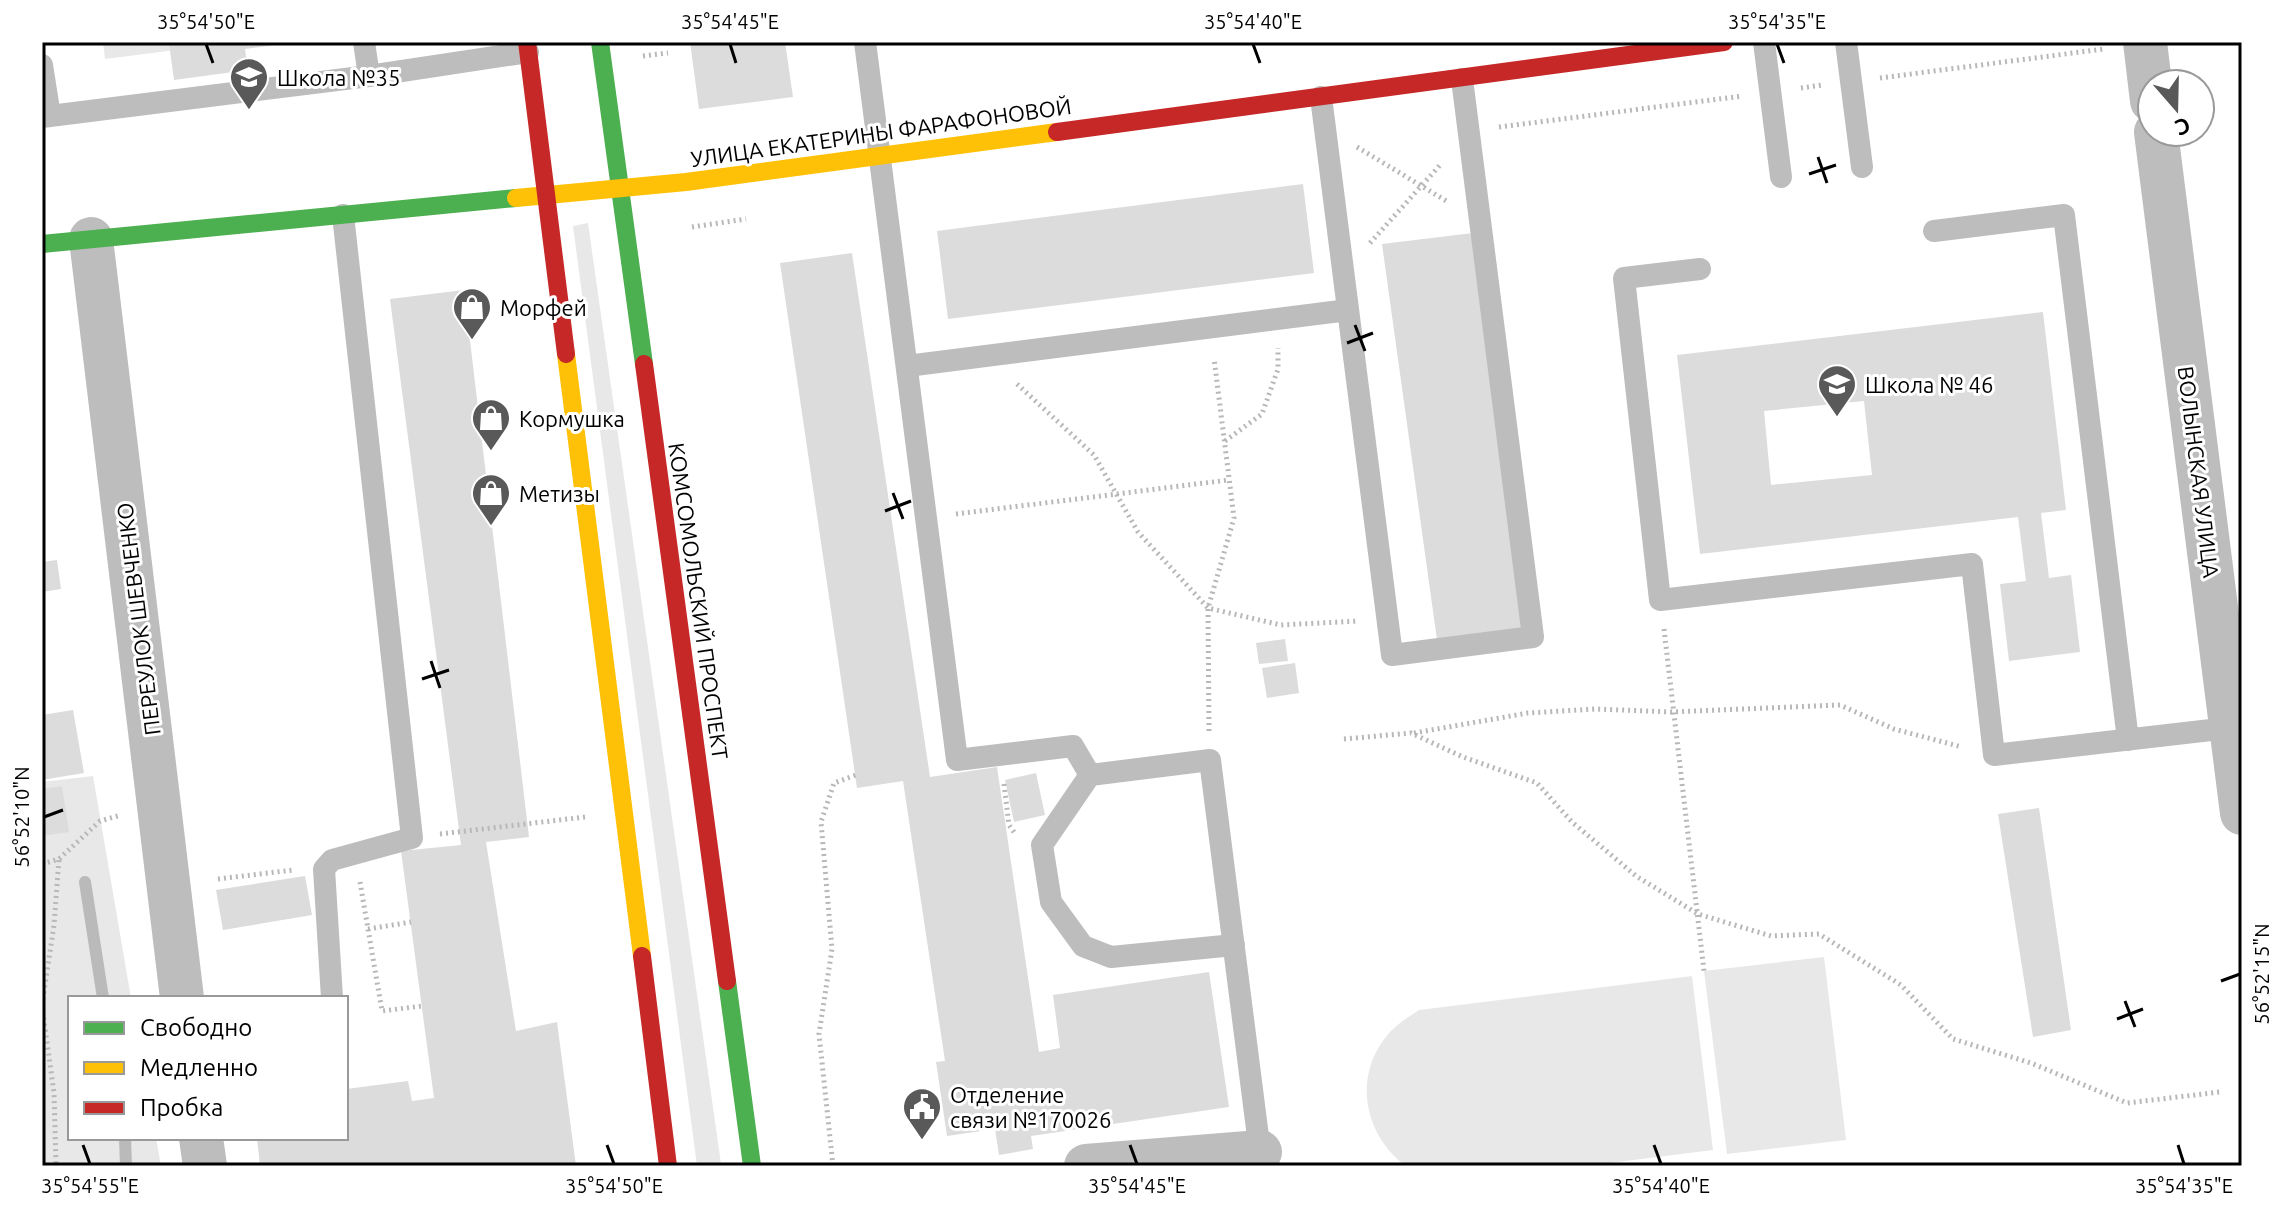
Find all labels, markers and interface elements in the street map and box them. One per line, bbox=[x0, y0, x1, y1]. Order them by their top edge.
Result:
text: 35°54'50"E bbox=[157, 10, 255, 33]
text: 35°54'45"E bbox=[681, 10, 779, 33]
text: 35°54'40"E bbox=[1204, 10, 1302, 33]
text: 35°54'35"E bbox=[1728, 10, 1826, 33]
school or university icon: Школа №35 bbox=[228, 56, 270, 111]
place label: Школа №35 bbox=[277, 65, 400, 90]
north arrow bbox=[2136, 68, 2216, 148]
street label: УЛИЦА ЕКАТЕРИНЫ ФАРАФОНОВОЙ bbox=[689, 93, 1073, 171]
text: С bbox=[2172, 113, 2194, 141]
shop icon: Морфей bbox=[451, 286, 493, 341]
place label: Морфей bbox=[500, 295, 587, 320]
school or university icon: Школа № 46 bbox=[1816, 363, 1858, 418]
street label: ВОЛЫНСКАЯ УЛИЦА bbox=[2174, 365, 2224, 580]
place label: Школа № 46 bbox=[1865, 372, 1993, 397]
shop icon: Кормушка bbox=[470, 397, 512, 452]
place label: Кормушка bbox=[519, 406, 625, 431]
street label: КОМСОМОЛЬСКИЙ ПРОСПЕКТ bbox=[664, 441, 734, 761]
shop icon: Метизы bbox=[470, 472, 512, 527]
place label: Метизы bbox=[519, 481, 600, 506]
street label: ПЕРЕУЛОК ШЕВЧЕНКО bbox=[111, 501, 165, 737]
text: 56°52'10"N bbox=[10, 766, 33, 868]
text: 56°52'15"N bbox=[2250, 923, 2273, 1025]
legend bbox=[68, 996, 348, 1140]
text: Свободно bbox=[140, 1014, 252, 1041]
text: Медленно bbox=[140, 1054, 258, 1081]
place label: Отделение связи №170026 bbox=[950, 1082, 1111, 1132]
public building icon: Отделение связи №170026 bbox=[901, 1086, 943, 1141]
text: Пробка bbox=[140, 1094, 223, 1121]
text: 35°54'55"E bbox=[41, 1174, 139, 1197]
text: 35°54'50"E bbox=[565, 1174, 663, 1197]
text: 35°54'45"E bbox=[1088, 1174, 1186, 1197]
text: 35°54'40"E bbox=[1612, 1174, 1710, 1197]
text: 35°54'35"E bbox=[2135, 1174, 2233, 1197]

